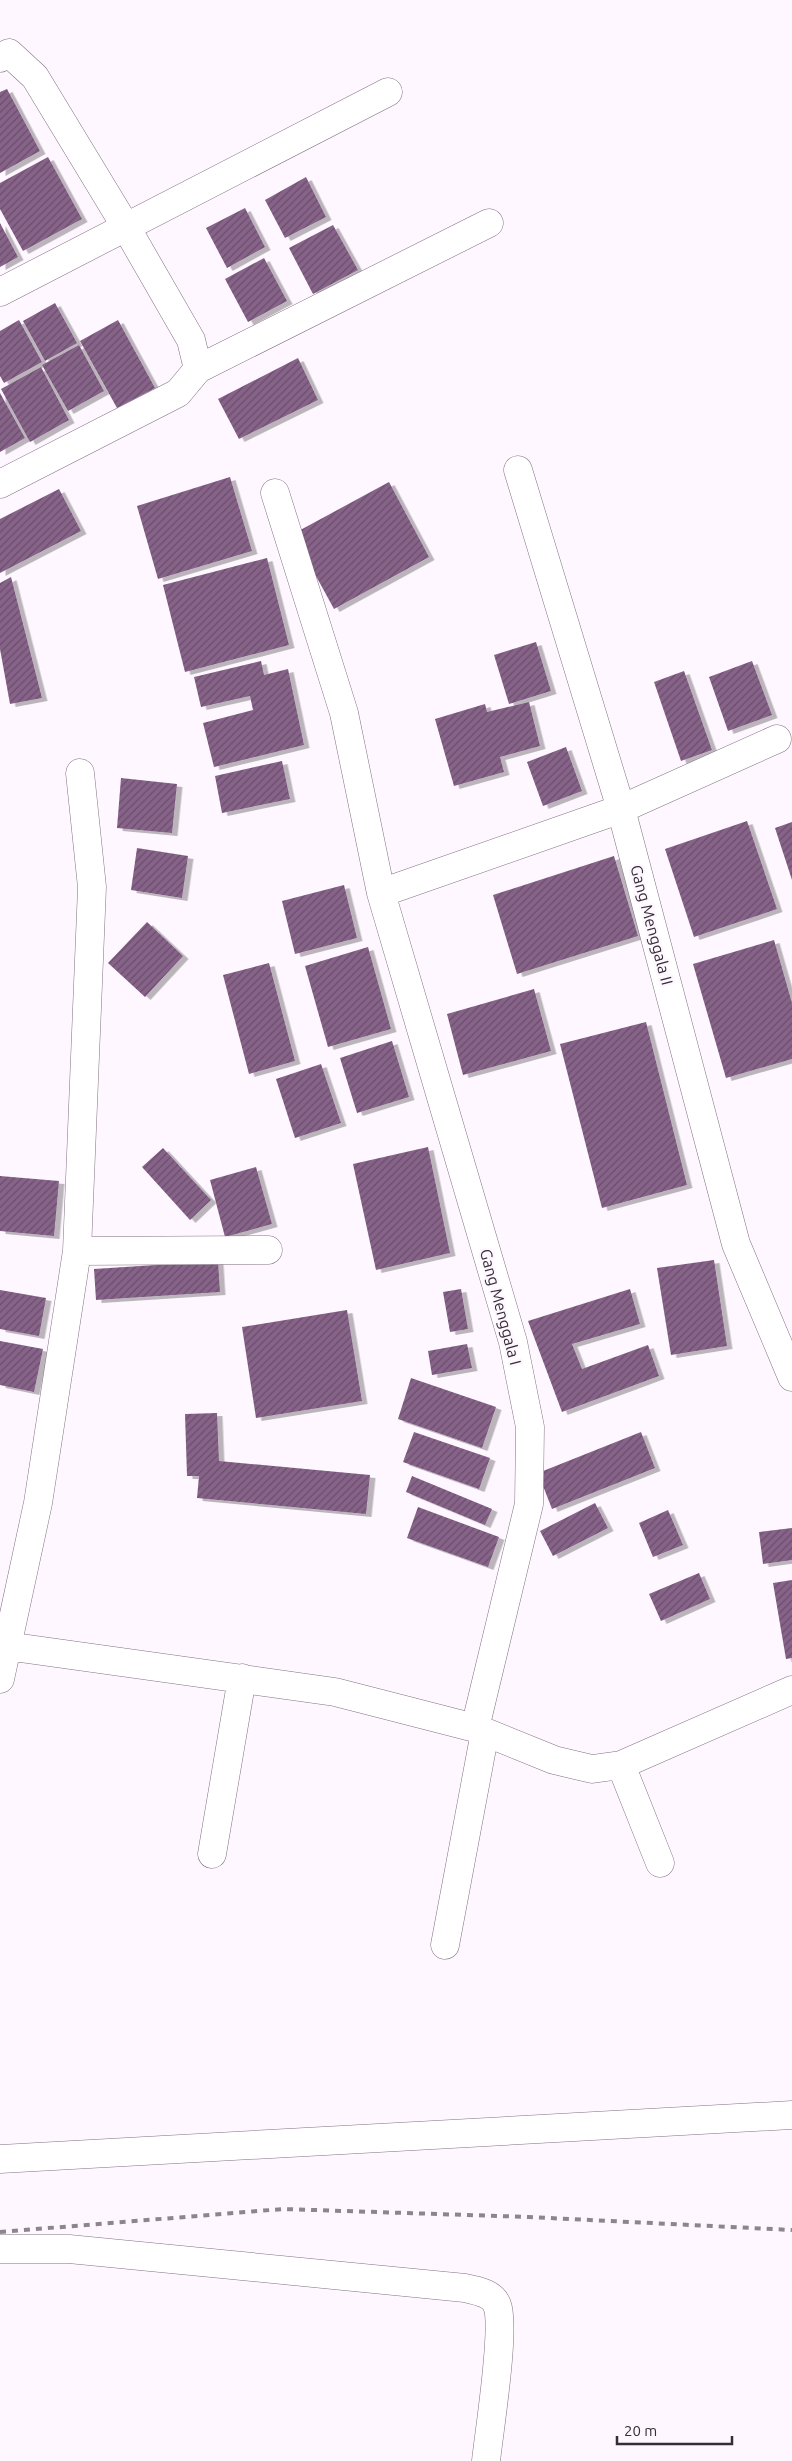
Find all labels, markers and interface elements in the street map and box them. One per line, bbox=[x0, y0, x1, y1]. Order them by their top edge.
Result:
street label: Gang Menggala II bbox=[627, 863, 677, 987]
street label: Gang Menggala I bbox=[477, 1247, 525, 1367]
scale bar bbox=[617, 2414, 732, 2446]
text: 20 m bbox=[624, 2422, 657, 2439]

